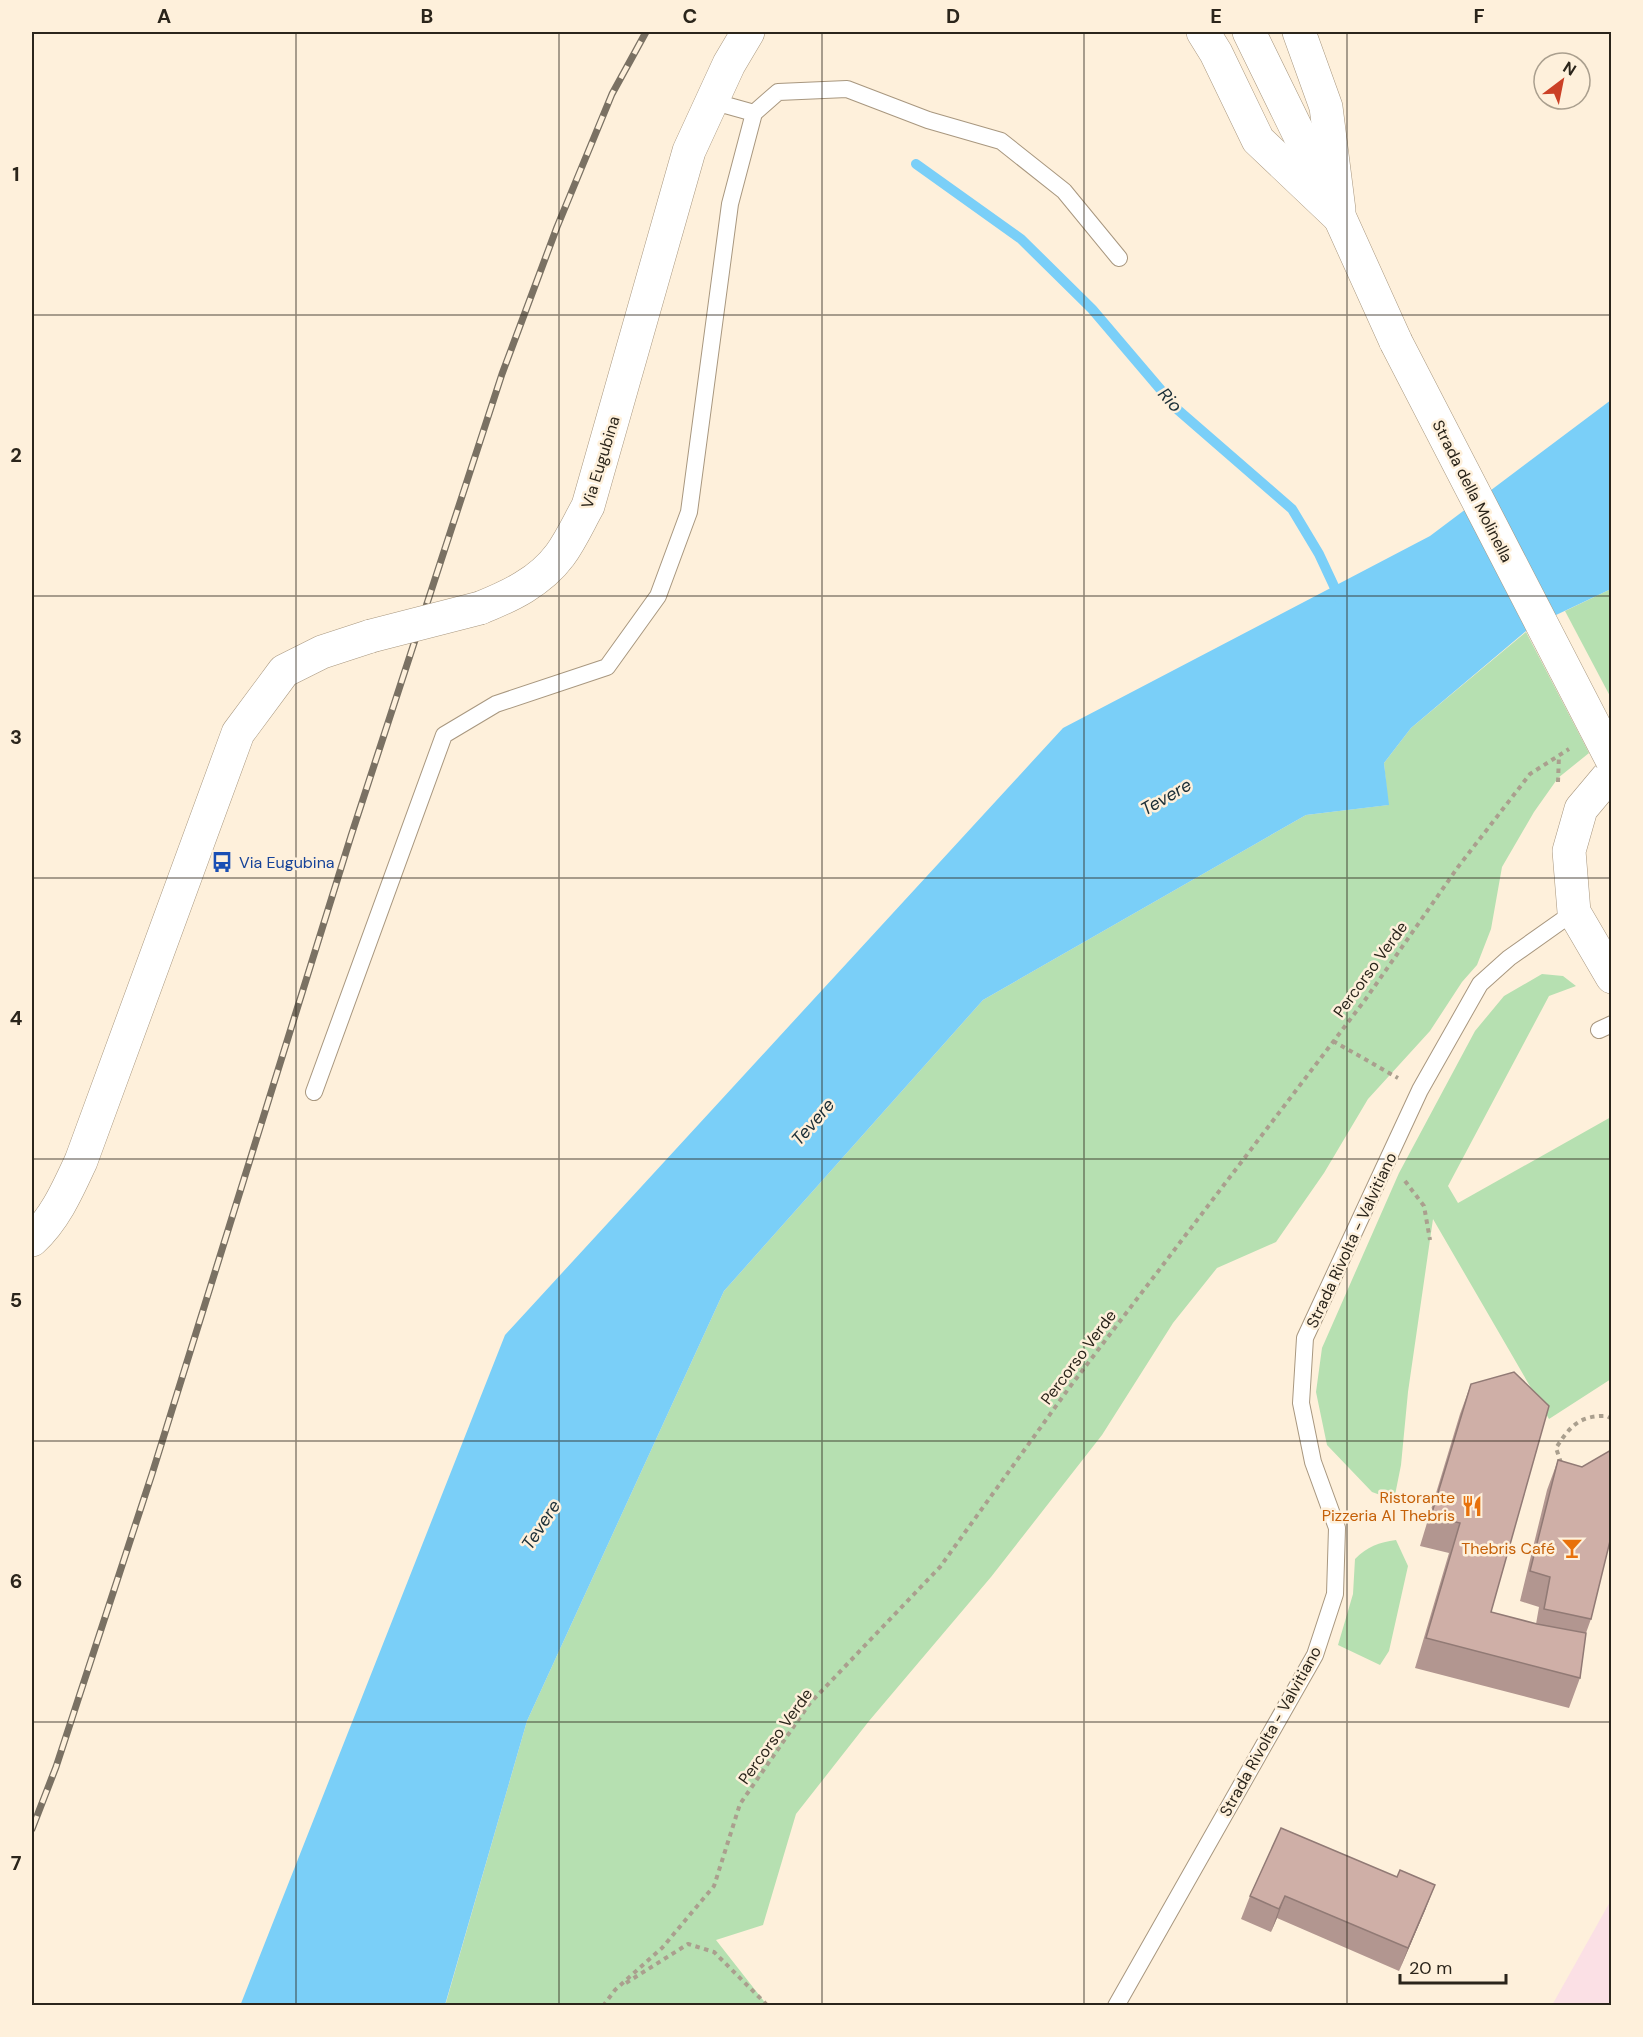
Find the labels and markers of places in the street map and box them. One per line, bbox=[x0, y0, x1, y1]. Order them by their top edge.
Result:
bus stop icon: Via Eugubina bbox=[210, 850, 234, 874]
place label: Via Eugubina bbox=[239, 852, 335, 873]
place label: Ristorante Pizzeria AI Thebris bbox=[1322, 1487, 1455, 1526]
restaurant icon: Ristorante Pizzeria AI Thebris bbox=[1460, 1494, 1484, 1518]
bar icon: Thebris Café bbox=[1560, 1536, 1584, 1560]
place label: Thebris Café bbox=[1461, 1538, 1555, 1559]

